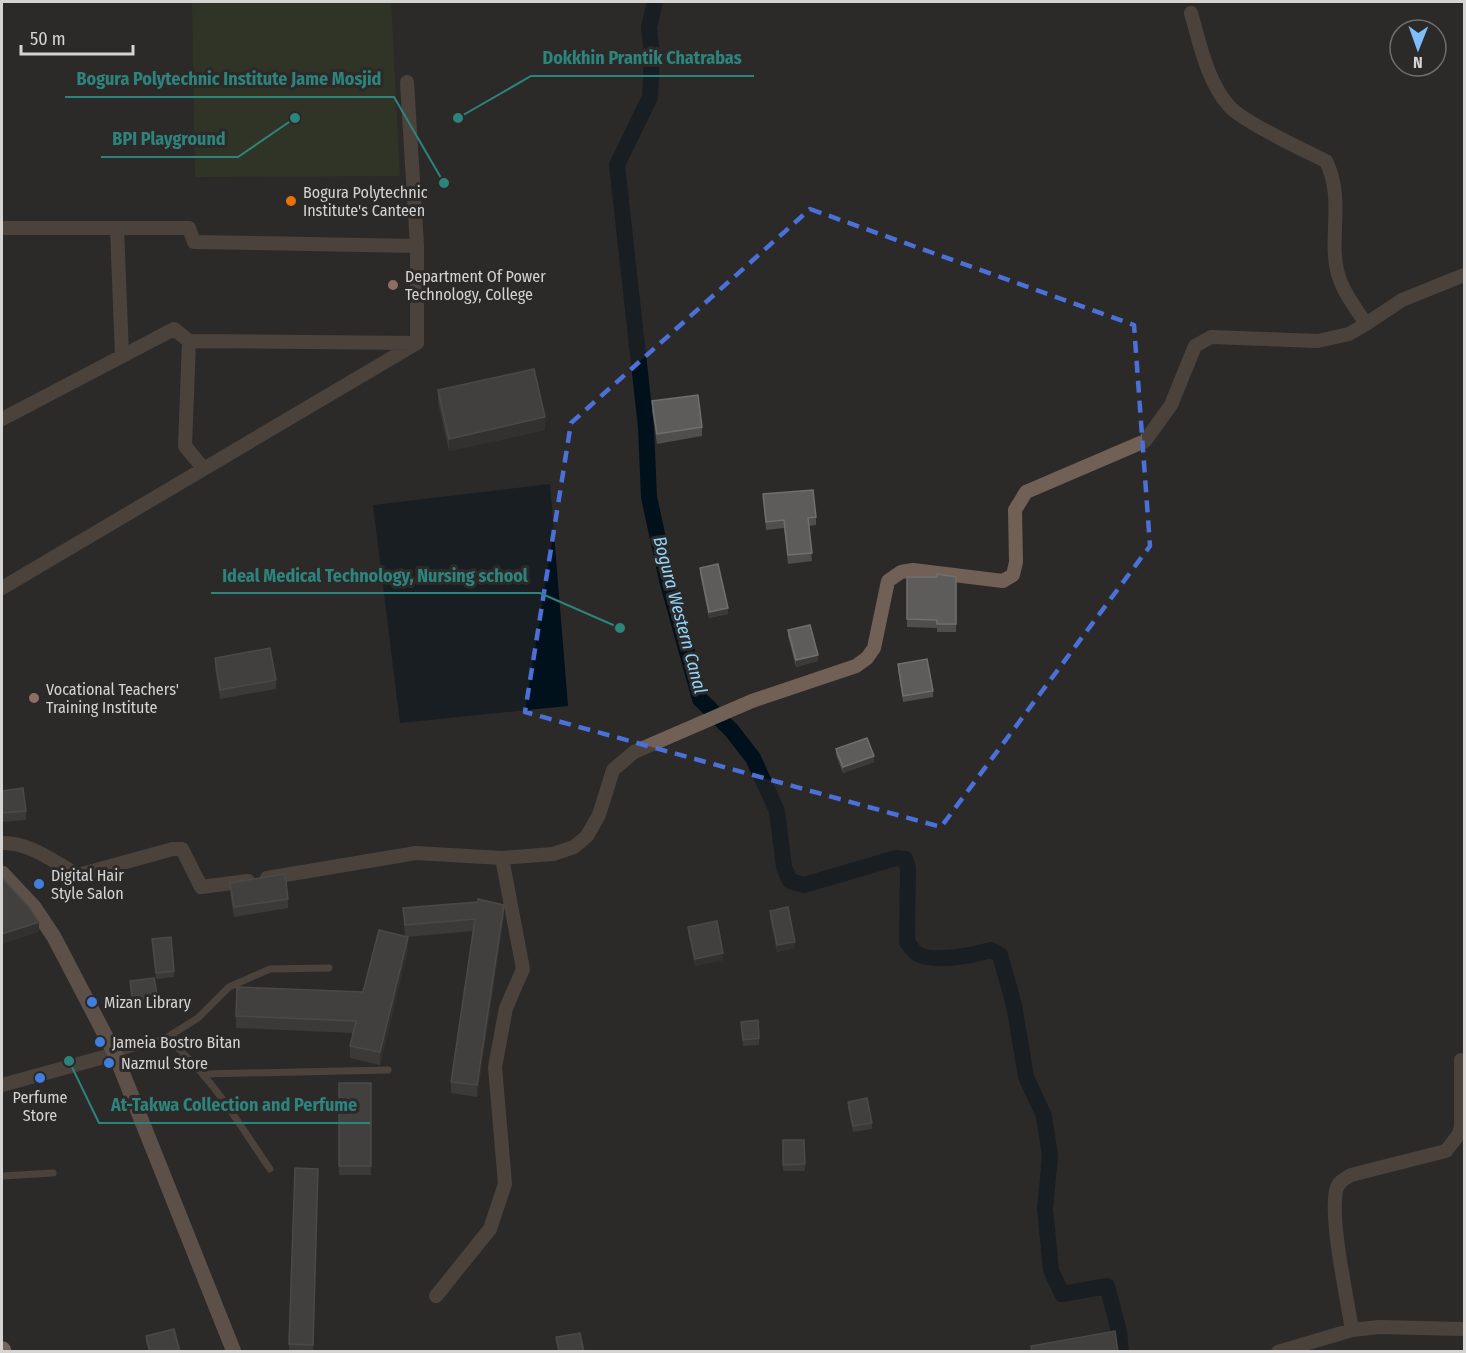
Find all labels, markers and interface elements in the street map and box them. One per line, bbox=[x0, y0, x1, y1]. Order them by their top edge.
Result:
scale bar bbox=[21, 18, 134, 56]
north arrow bbox=[1388, 18, 1448, 78]
text: 50 m bbox=[30, 28, 66, 50]
callout: Dokkhin Prantik Chatrabas bbox=[531, 40, 754, 76]
text: Dokkhin Prantik Chatrabas bbox=[542, 47, 742, 69]
text: N bbox=[1413, 53, 1423, 72]
callout: Bogura Polytechnic Institute Jame Mosjid bbox=[65, 61, 394, 97]
text: Bogura Polytechnic Institute Jame Mosjid bbox=[77, 68, 381, 90]
callout: BPI Playground bbox=[101, 121, 238, 157]
text: BPI Playground bbox=[112, 128, 226, 150]
place label: Bogura Polytechnic Institute's Canteen bbox=[303, 183, 428, 220]
marker: Bogura Polytechnic Institute's Canteen bbox=[284, 194, 298, 208]
place label: Department Of Power Technology, College bbox=[405, 267, 546, 304]
marker: Department Of Power Technology, College bbox=[386, 278, 400, 292]
water label: Bogura Western Canal bbox=[648, 534, 712, 696]
callout: Ideal Medical Technology, Nursing school bbox=[211, 557, 540, 593]
text: Ideal Medical Technology, Nursing school bbox=[222, 565, 528, 587]
place label: Vocational Teachers' Training Institute bbox=[46, 680, 179, 717]
marker: Vocational Teachers' Training Institute bbox=[27, 691, 41, 705]
place label: Digital Hair Style Salon bbox=[51, 866, 124, 903]
marker: Digital Hair Style Salon bbox=[32, 877, 46, 891]
place label: Mizan Library bbox=[104, 993, 192, 1012]
marker: Mizan Library bbox=[85, 995, 99, 1009]
place label: Jameia Bostro Bitan bbox=[112, 1033, 241, 1052]
marker: Jameia Bostro Bitan bbox=[93, 1035, 107, 1049]
place label: Nazmul Store bbox=[121, 1054, 208, 1073]
marker: Nazmul Store bbox=[102, 1056, 116, 1070]
marker: Perfume Store bbox=[33, 1071, 47, 1085]
callout: At-Takwa Collection and Perfume bbox=[99, 1087, 370, 1123]
place label: Perfume Store bbox=[13, 1088, 68, 1125]
text: At-Takwa Collection and Perfume bbox=[110, 1094, 357, 1116]

